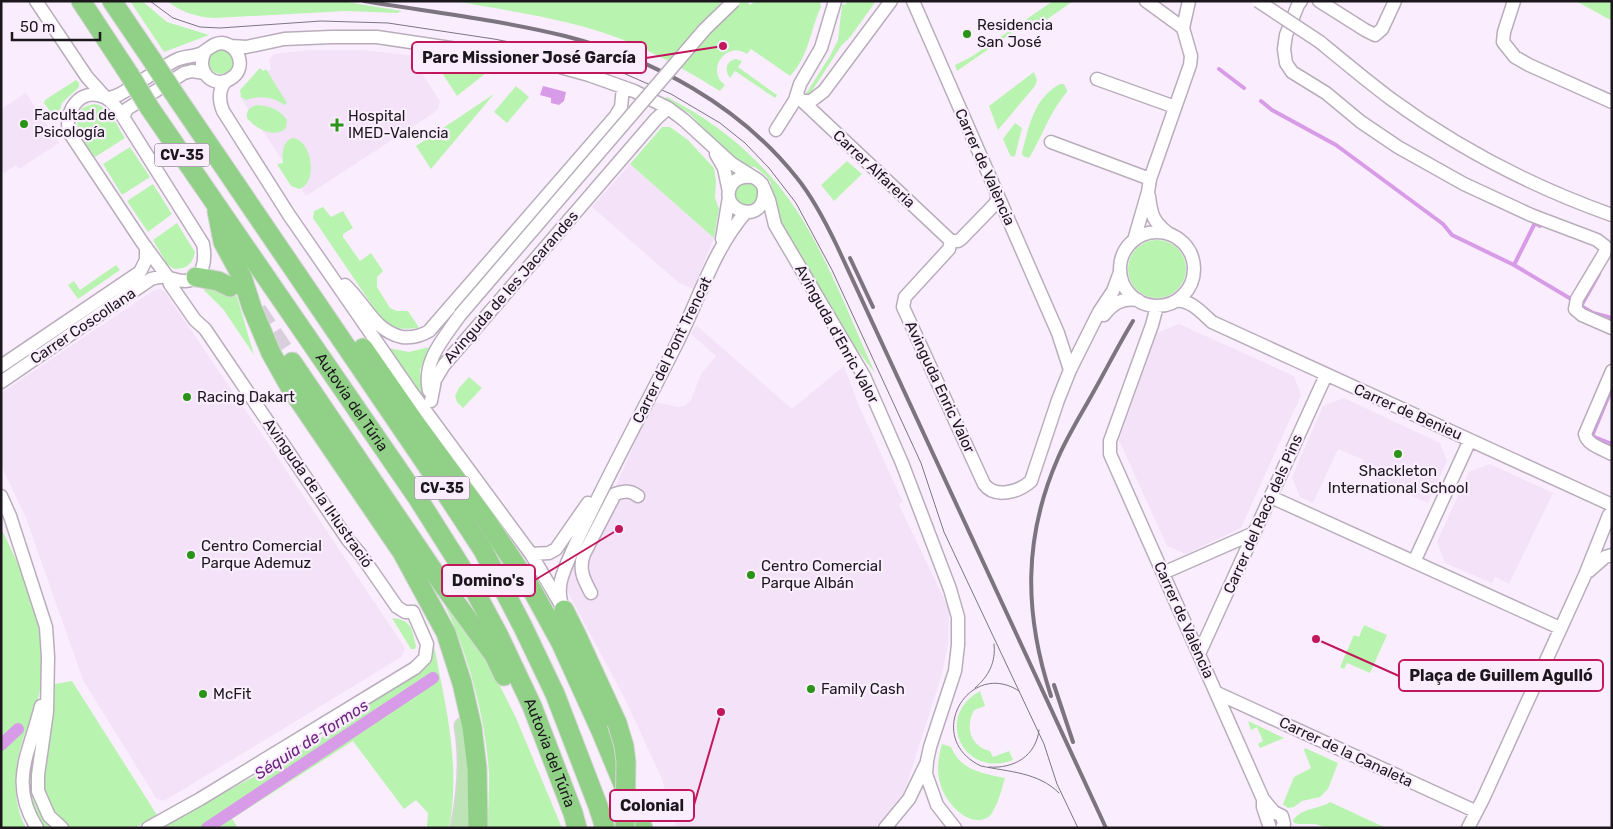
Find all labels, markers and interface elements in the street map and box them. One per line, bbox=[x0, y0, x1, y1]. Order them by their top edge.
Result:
scale bar bbox=[12, 10, 100, 42]
place label: Residencia San José bbox=[977, 16, 1053, 51]
text: 50 m bbox=[20, 18, 55, 36]
marker: Residencia San José bbox=[961, 28, 973, 40]
callout: Parc Missioner José García bbox=[412, 42, 646, 73]
text: Parc Missioner José García bbox=[422, 48, 636, 67]
place label: Facultad de Psicología bbox=[34, 106, 116, 141]
street label: Carrer de València bbox=[951, 106, 1019, 228]
place label: Hospital IMED-Valencia bbox=[348, 107, 449, 142]
marker: Facultad de Psicología bbox=[18, 118, 30, 130]
marker: Hospital IMED-Valencia bbox=[330, 118, 344, 132]
street label: Carrer Alfareria bbox=[829, 126, 919, 212]
road number: CV-35 bbox=[154, 144, 210, 166]
street label: Avinguda de les Jacarandes bbox=[440, 207, 582, 367]
street label: Avinguda d'Enric Valor bbox=[791, 261, 883, 407]
street label: Carrer del Pont Trencat bbox=[629, 274, 715, 426]
street label: Carrer Coscollana bbox=[27, 284, 139, 368]
street label: Avinguda Enric Valor bbox=[901, 318, 979, 456]
street label: Autovia del Túria bbox=[312, 349, 392, 455]
street label: Carrer de Benieu bbox=[1351, 380, 1465, 444]
place label: Racing Dakart bbox=[197, 388, 295, 406]
marker: Racing Dakart bbox=[181, 391, 193, 403]
street label: Avinguda de la Il·lustració bbox=[260, 415, 376, 571]
street label: Carrer del Racó dels Pins bbox=[1220, 431, 1306, 596]
marker: Shackleton International School bbox=[1392, 448, 1404, 460]
place label: Shackleton International School bbox=[1328, 462, 1468, 497]
road number: CV-35 bbox=[414, 476, 470, 499]
place label: Centro Comercial Parque Ademuz bbox=[201, 537, 322, 572]
marker: Centro Comercial Parque Ademuz bbox=[185, 549, 197, 561]
place label: Centro Comercial Parque Albán bbox=[761, 557, 882, 592]
street label: Carrer de València bbox=[1150, 559, 1218, 681]
callout: Domino's bbox=[442, 565, 535, 596]
marker: Centro Comercial Parque Albán bbox=[745, 569, 757, 581]
text: Domino's bbox=[452, 571, 524, 590]
callout: Plaça de Guillem Agulló bbox=[1399, 660, 1603, 691]
text: Plaça de Guillem Agulló bbox=[1409, 666, 1593, 685]
place label: Family Cash bbox=[821, 680, 905, 698]
marker: Family Cash bbox=[805, 683, 817, 695]
place label: McFit bbox=[213, 685, 252, 703]
marker: McFit bbox=[197, 688, 209, 700]
street label: Autovia del Túria bbox=[521, 695, 579, 810]
water label: Séquia de Tormos bbox=[251, 696, 372, 783]
street label: Carrer de la Canaleta bbox=[1276, 713, 1416, 791]
callout: Colonial bbox=[610, 790, 694, 821]
text: Colonial bbox=[620, 796, 684, 815]

